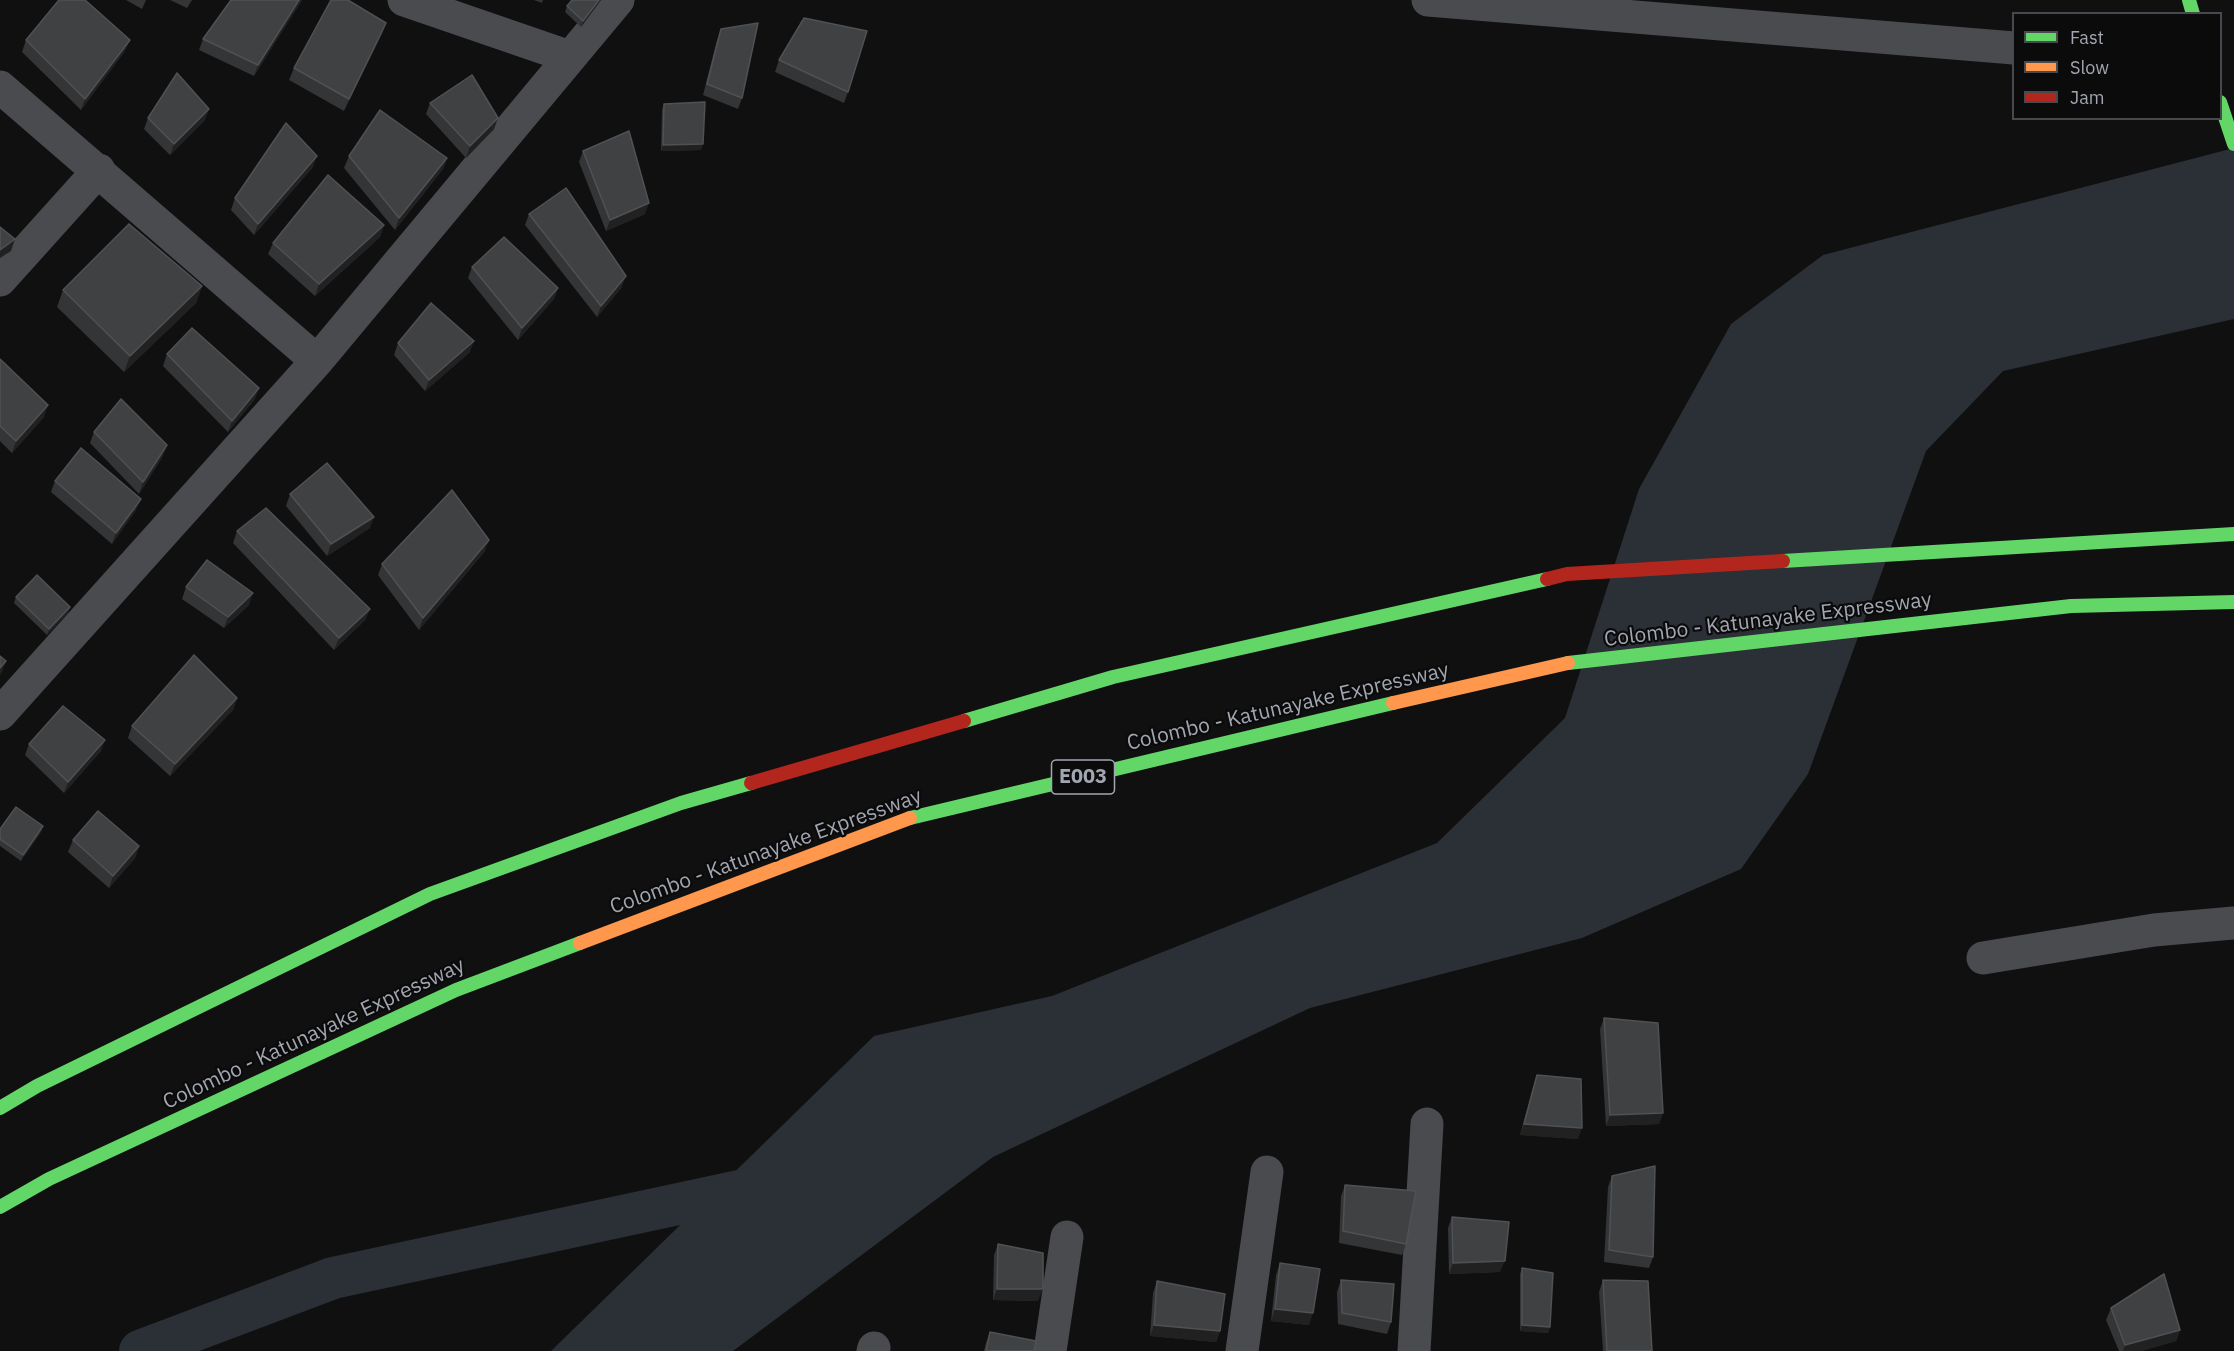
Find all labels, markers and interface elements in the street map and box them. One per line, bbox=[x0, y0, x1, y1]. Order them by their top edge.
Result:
legend bbox=[2012, 12, 2222, 120]
text: Fast bbox=[2070, 26, 2104, 49]
text: Slow bbox=[2070, 56, 2109, 79]
text: Jam bbox=[2070, 86, 2105, 109]
street label: Colombo - Katunayake Expressway bbox=[1603, 587, 1933, 653]
street label: Colombo - Katunayake Expressway bbox=[1124, 658, 1452, 756]
road number: E003 bbox=[1052, 760, 1114, 794]
street label: Colombo - Katunayake Expressway bbox=[607, 784, 925, 920]
street label: Colombo - Katunayake Expressway bbox=[159, 953, 469, 1115]

